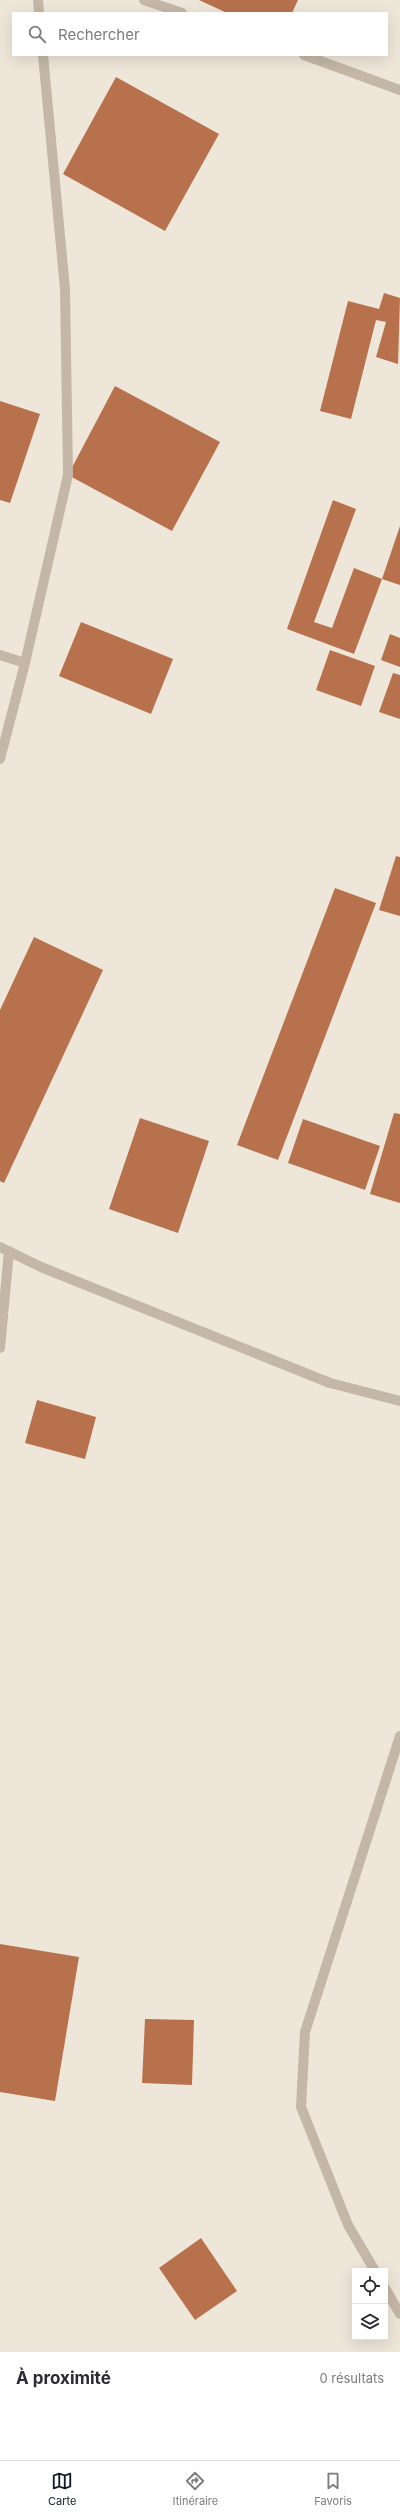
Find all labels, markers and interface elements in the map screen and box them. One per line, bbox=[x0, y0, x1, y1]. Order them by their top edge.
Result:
search box bbox=[12, 12, 388, 56]
icon: search bbox=[26, 23, 48, 45]
text: Rechercher bbox=[58, 25, 140, 44]
map controls bbox=[352, 2268, 388, 2340]
button: locate bbox=[352, 2268, 388, 2304]
button: layers bbox=[352, 2304, 388, 2340]
text: À proximité bbox=[16, 2368, 111, 2388]
text: 0 résultats bbox=[319, 2370, 384, 2386]
tab: Carte bbox=[48, 2470, 76, 2508]
tab: Itinéraire bbox=[173, 2470, 218, 2508]
tab: Favoris bbox=[314, 2470, 352, 2508]

